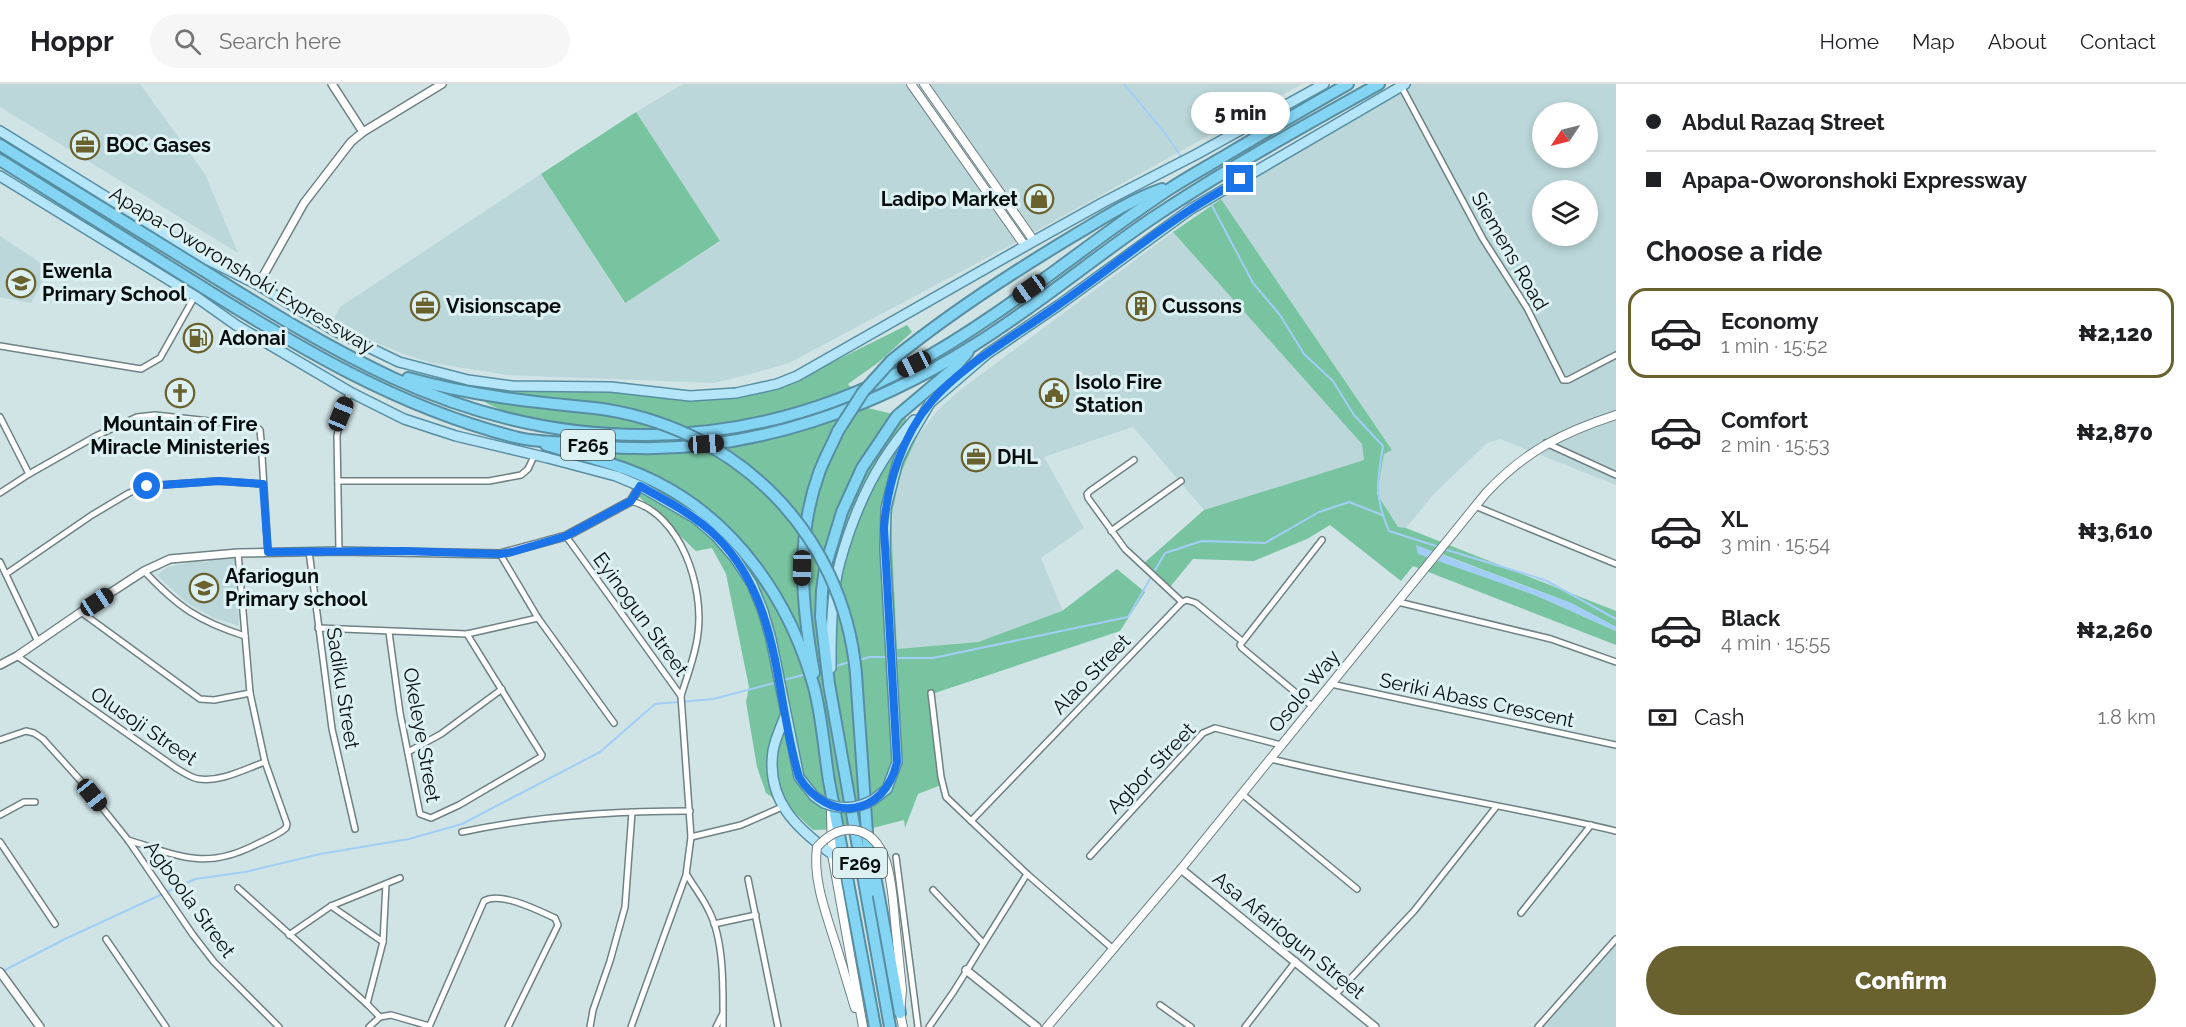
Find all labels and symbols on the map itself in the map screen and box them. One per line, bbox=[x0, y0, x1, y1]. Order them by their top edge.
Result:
callout: 5 min bbox=[1190, 92, 1290, 134]
north arrow bbox=[1532, 102, 1598, 168]
office icon: BOC Gases bbox=[69, 129, 101, 161]
place label: BOC Gases bbox=[106, 133, 211, 157]
route end bbox=[1226, 165, 1253, 192]
street label: Apapa-Oworonshoki Expressway bbox=[105, 181, 379, 359]
shop icon: Ladipo Market bbox=[1023, 183, 1055, 215]
place label: Ladipo Market bbox=[881, 187, 1018, 211]
street label: Siemens Road bbox=[1466, 188, 1554, 314]
place label: Ewenla Primary School bbox=[42, 259, 187, 306]
school or university icon: Ewenla Primary School bbox=[5, 267, 37, 299]
car bbox=[1009, 271, 1049, 307]
office icon: Visionscape bbox=[409, 290, 441, 322]
building icon: Cussons bbox=[1125, 290, 1157, 322]
place label: Visionscape bbox=[446, 294, 561, 318]
place label: Cussons bbox=[1162, 294, 1242, 318]
fuel station icon: Adonai bbox=[182, 322, 214, 354]
place label: Adonai bbox=[219, 326, 286, 350]
car bbox=[894, 348, 934, 380]
place label: Isolo Fire Station bbox=[1075, 370, 1162, 417]
church icon: Mountain of Fire Miracle Ministeries bbox=[164, 377, 196, 409]
public building icon: Isolo Fire Station bbox=[1038, 377, 1070, 409]
car bbox=[326, 394, 356, 434]
place label: Mountain of Fire Miracle Ministeries bbox=[90, 412, 270, 459]
road number: F265 bbox=[561, 430, 615, 460]
car bbox=[687, 434, 725, 454]
office icon: DHL bbox=[960, 441, 992, 473]
place label: DHL bbox=[997, 445, 1038, 469]
route start bbox=[133, 472, 160, 499]
street label: Eyinogun Street bbox=[588, 547, 694, 681]
car bbox=[793, 550, 811, 586]
place label: Afariogun Primary school bbox=[225, 564, 368, 611]
school or university icon: Afariogun Primary school bbox=[188, 572, 220, 604]
car bbox=[77, 585, 117, 619]
street label: Sadiku Street bbox=[322, 625, 365, 751]
street label: Alao Street bbox=[1047, 629, 1135, 719]
street label: Osolo Way bbox=[1263, 645, 1345, 737]
street label: Okeleye Street bbox=[398, 666, 446, 805]
street label: Seriki Abass Crescent bbox=[1377, 668, 1577, 732]
street label: Olusoji Street bbox=[86, 682, 202, 771]
street label: Agbor Street bbox=[1102, 717, 1200, 818]
car bbox=[74, 775, 110, 815]
street label: Agboola Street bbox=[140, 836, 241, 962]
road number: F269 bbox=[833, 848, 887, 878]
street label: Asa Afariogun Street bbox=[1208, 866, 1370, 1004]

